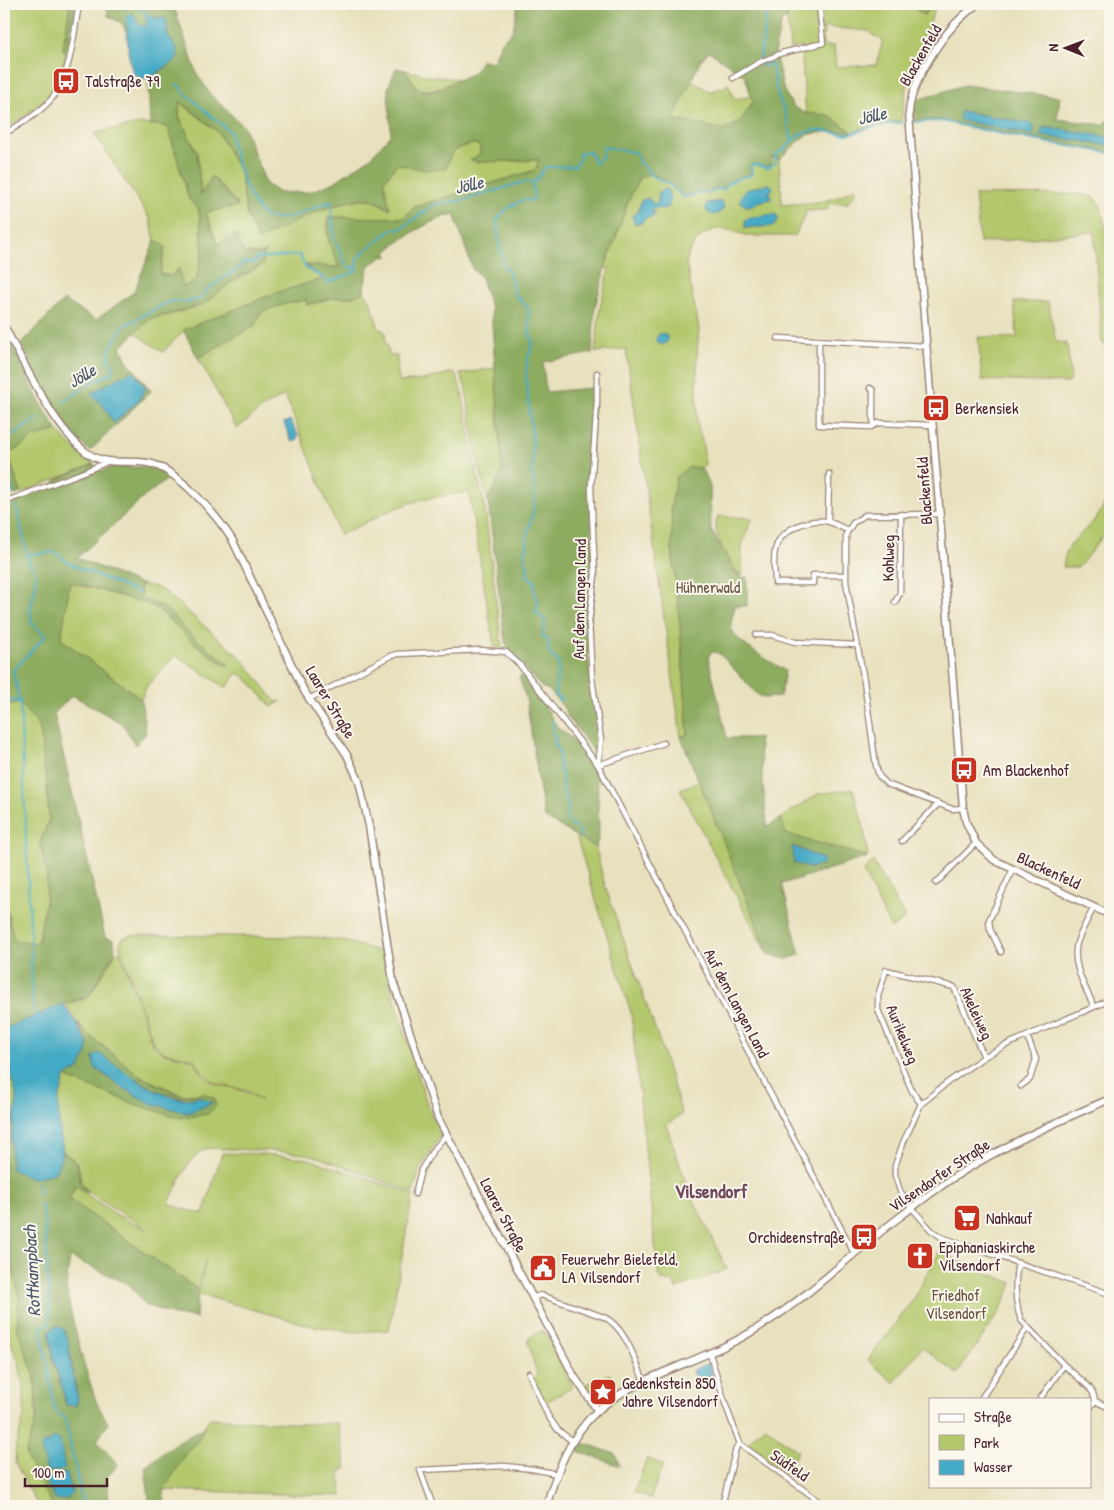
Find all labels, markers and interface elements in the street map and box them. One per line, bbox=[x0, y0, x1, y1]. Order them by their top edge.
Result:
street label: Blackenfeld bbox=[894, 20, 946, 90]
north arrow bbox=[1042, 22, 1092, 72]
text: N bbox=[1043, 43, 1062, 52]
bus stop icon: Talstraße 79 bbox=[51, 66, 81, 96]
place label: Talstraße 79 bbox=[85, 70, 160, 92]
water label: Jölle bbox=[855, 100, 890, 131]
water label: Jölle bbox=[452, 169, 487, 200]
water label: Jölle bbox=[63, 357, 101, 394]
bus stop icon: Berkensiek bbox=[921, 393, 951, 423]
place label: Berkensiek bbox=[955, 397, 1019, 419]
street label: Blackenfeld bbox=[911, 456, 937, 526]
street label: Kohlweg bbox=[877, 534, 899, 582]
street label: Auf dem Langen Land bbox=[567, 539, 591, 659]
park label: Hühnerwald bbox=[676, 576, 740, 598]
street label: Laarer Straße bbox=[301, 662, 362, 743]
bus stop icon: Am Blackenhof bbox=[949, 755, 979, 785]
place label: Am Blackenhof bbox=[983, 759, 1070, 781]
street label: Blackenfeld bbox=[1014, 846, 1084, 894]
street label: Auf dem Langen Land bbox=[699, 945, 775, 1061]
street label: Akeleiweg bbox=[955, 983, 999, 1043]
street label: Aurikelweg bbox=[881, 1001, 925, 1067]
street label: Vilsendorfer Straße bbox=[884, 1133, 994, 1217]
street label: Laarer Straße bbox=[475, 1174, 533, 1256]
district label: Vilsendorf bbox=[675, 1178, 749, 1204]
supermarket icon: Nahkauf bbox=[952, 1203, 982, 1233]
place label: Nahkauf bbox=[986, 1207, 1033, 1229]
bus stop icon: Orchideenstraße bbox=[849, 1222, 879, 1252]
water label: Rottkampbach bbox=[17, 1223, 46, 1317]
place label: Orchideenstraße bbox=[748, 1226, 846, 1248]
place label: Epiphaniaskirche Vilsendorf bbox=[939, 1236, 1036, 1276]
church icon: Epiphaniaskirche Vilsendorf bbox=[905, 1241, 935, 1271]
place label: Feuerwehr Bielefeld, LA Vilsendorf bbox=[561, 1248, 678, 1288]
public building icon: Feuerwehr Bielefeld, LA Vilsendorf bbox=[528, 1253, 558, 1283]
park label: Friedhof Vilsendorf bbox=[925, 1284, 987, 1324]
place label: Gedenkstein 850 Jahre Vilsendorf bbox=[622, 1372, 719, 1412]
place icon: Gedenkstein 850 Jahre Vilsendorf bbox=[588, 1377, 618, 1407]
legend bbox=[929, 1398, 1092, 1488]
text: Straße bbox=[974, 1406, 1012, 1427]
text: Park bbox=[974, 1432, 999, 1453]
street label: Südfeld bbox=[766, 1444, 814, 1486]
scale bar bbox=[25, 1455, 108, 1487]
text: Wasser bbox=[974, 1456, 1013, 1477]
text: 100 m bbox=[32, 1462, 65, 1483]

